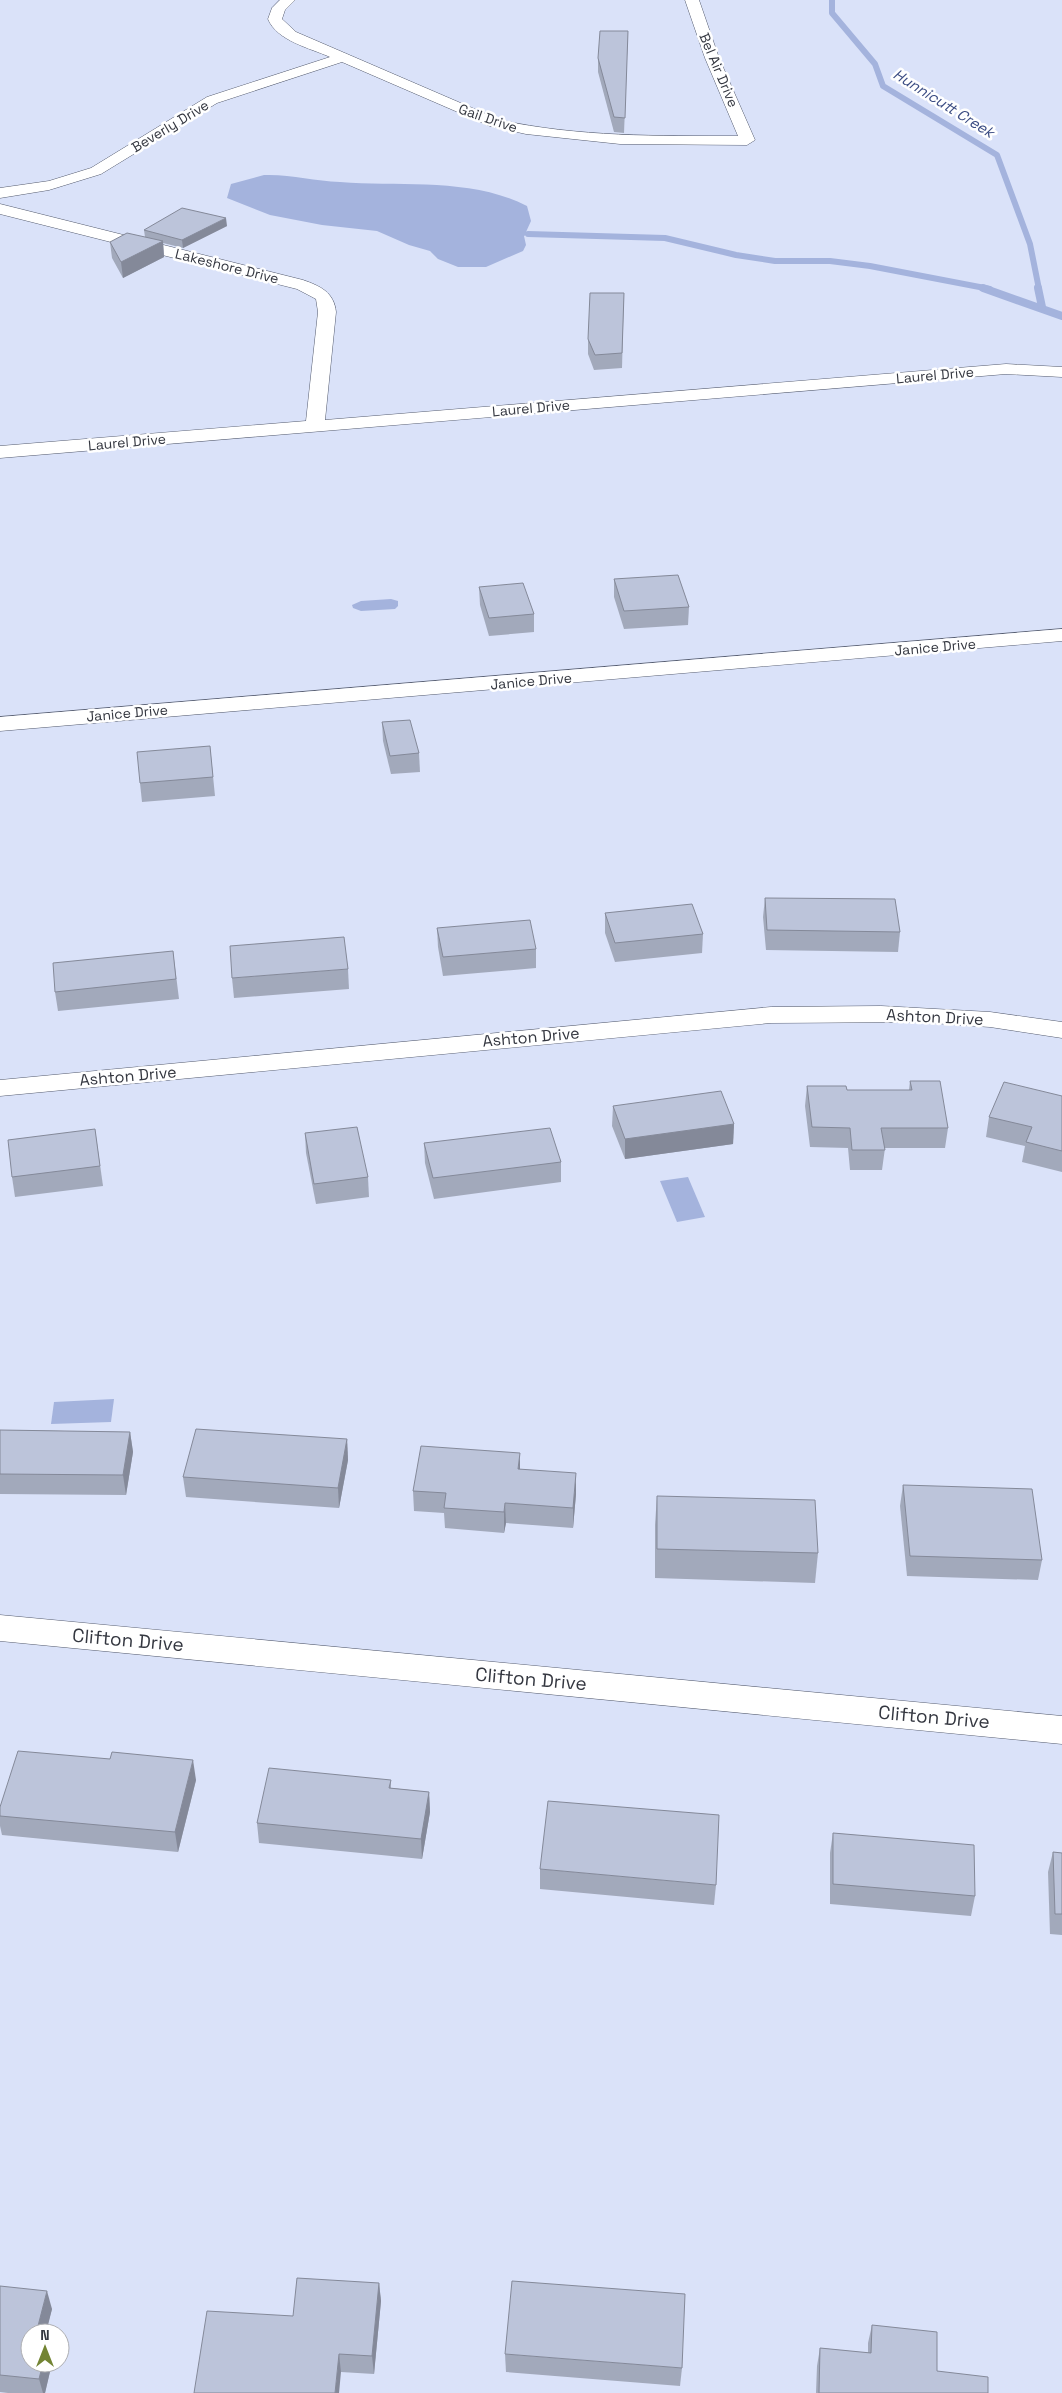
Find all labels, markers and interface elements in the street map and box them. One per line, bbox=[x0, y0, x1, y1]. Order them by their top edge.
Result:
street label: Bel Air Drive bbox=[695, 30, 743, 110]
water label: Hunnicutt Creek bbox=[890, 64, 1000, 143]
street label: Beverly Drive bbox=[128, 96, 212, 156]
street label: Gail Drive bbox=[456, 100, 520, 136]
street label: Lakeshore Drive bbox=[173, 244, 281, 288]
street label: Laurel Drive bbox=[895, 363, 975, 387]
street label: Laurel Drive bbox=[491, 396, 571, 420]
street label: Laurel Drive bbox=[87, 430, 167, 454]
street label: Janice Drive bbox=[893, 634, 977, 660]
street label: Janice Drive bbox=[489, 668, 573, 694]
street label: Janice Drive bbox=[85, 700, 169, 726]
street label: Ashton Drive bbox=[886, 1004, 984, 1030]
street label: Ashton Drive bbox=[482, 1022, 580, 1052]
street label: Ashton Drive bbox=[79, 1061, 177, 1091]
street label: Clifton Drive bbox=[71, 1623, 185, 1657]
street label: Clifton Drive bbox=[474, 1662, 588, 1696]
street label: Clifton Drive bbox=[877, 1700, 991, 1734]
north arrow bbox=[20, 2323, 70, 2373]
text: N bbox=[40, 2326, 50, 2344]

